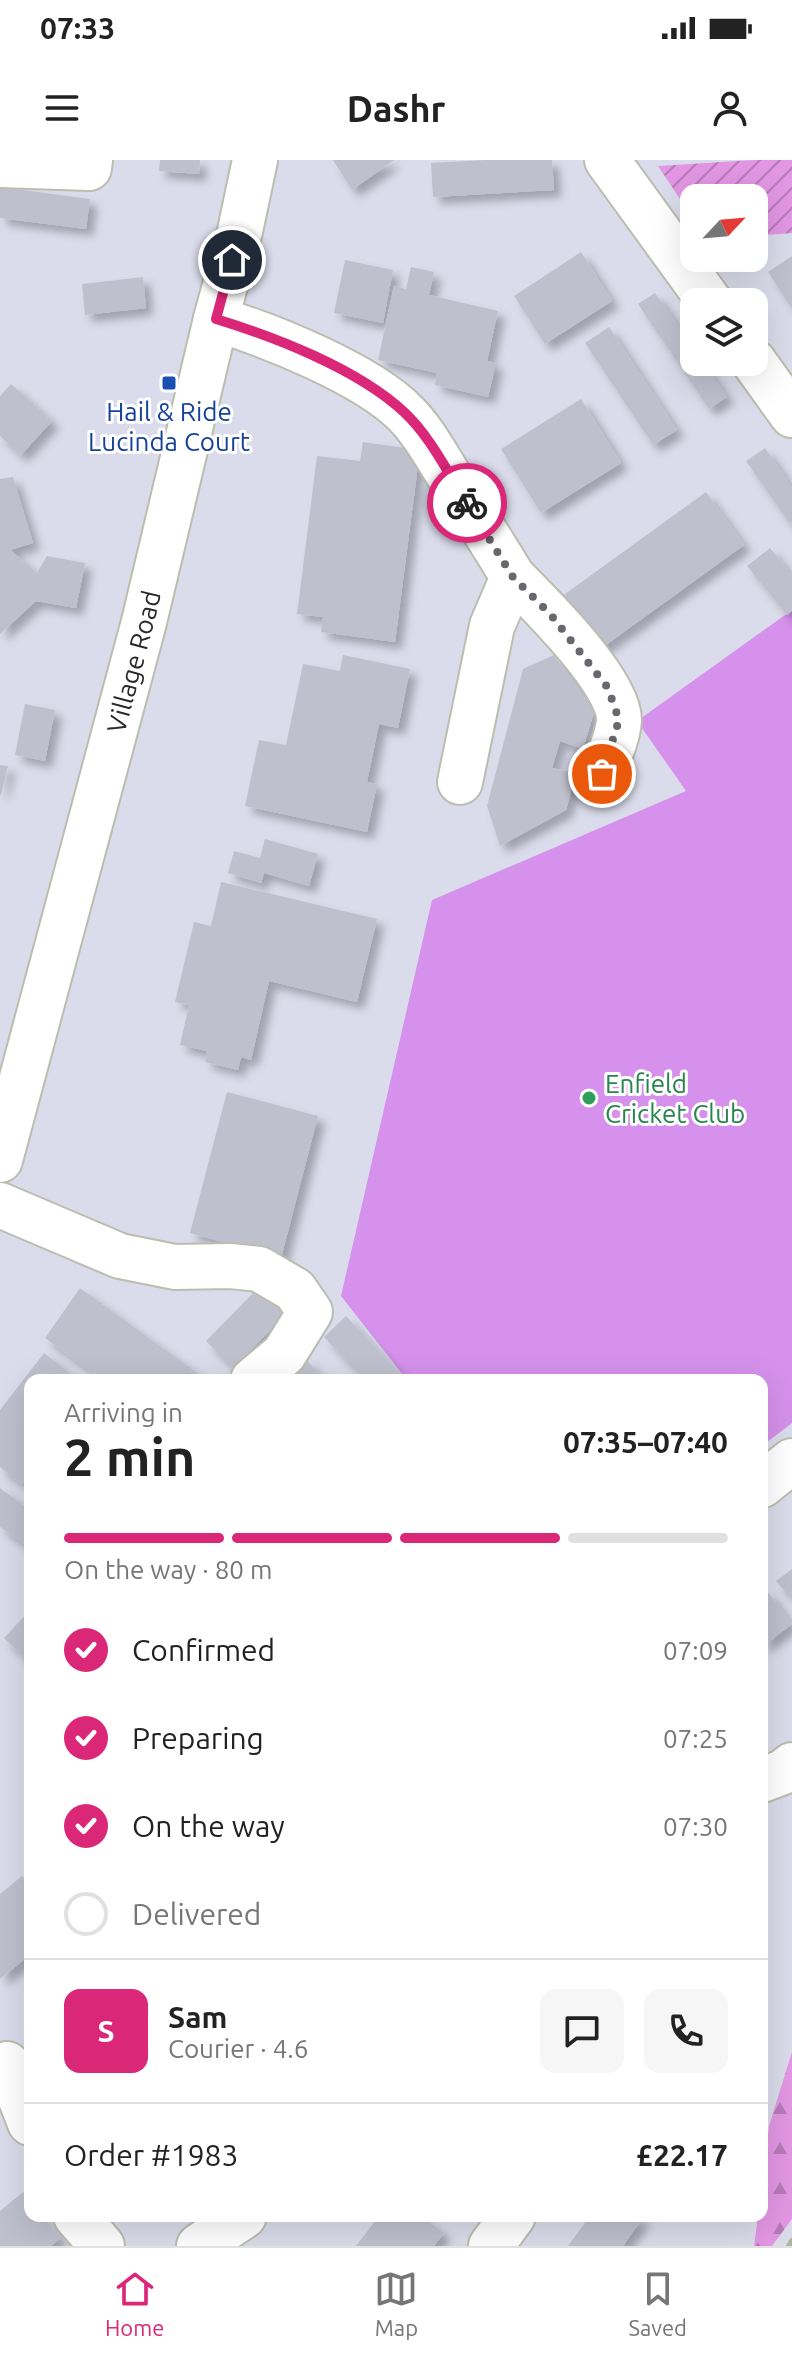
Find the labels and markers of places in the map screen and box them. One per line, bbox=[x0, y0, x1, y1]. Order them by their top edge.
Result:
pin bbox=[198, 226, 266, 294]
marker: Hail & Ride Lucinda Court bbox=[160, 374, 178, 392]
place label: Hail & Ride Lucinda Court bbox=[88, 397, 250, 456]
pin bbox=[568, 740, 636, 808]
place label: Enfield Cricket Club bbox=[605, 1069, 745, 1128]
marker: Enfield Cricket Club bbox=[580, 1089, 598, 1107]

